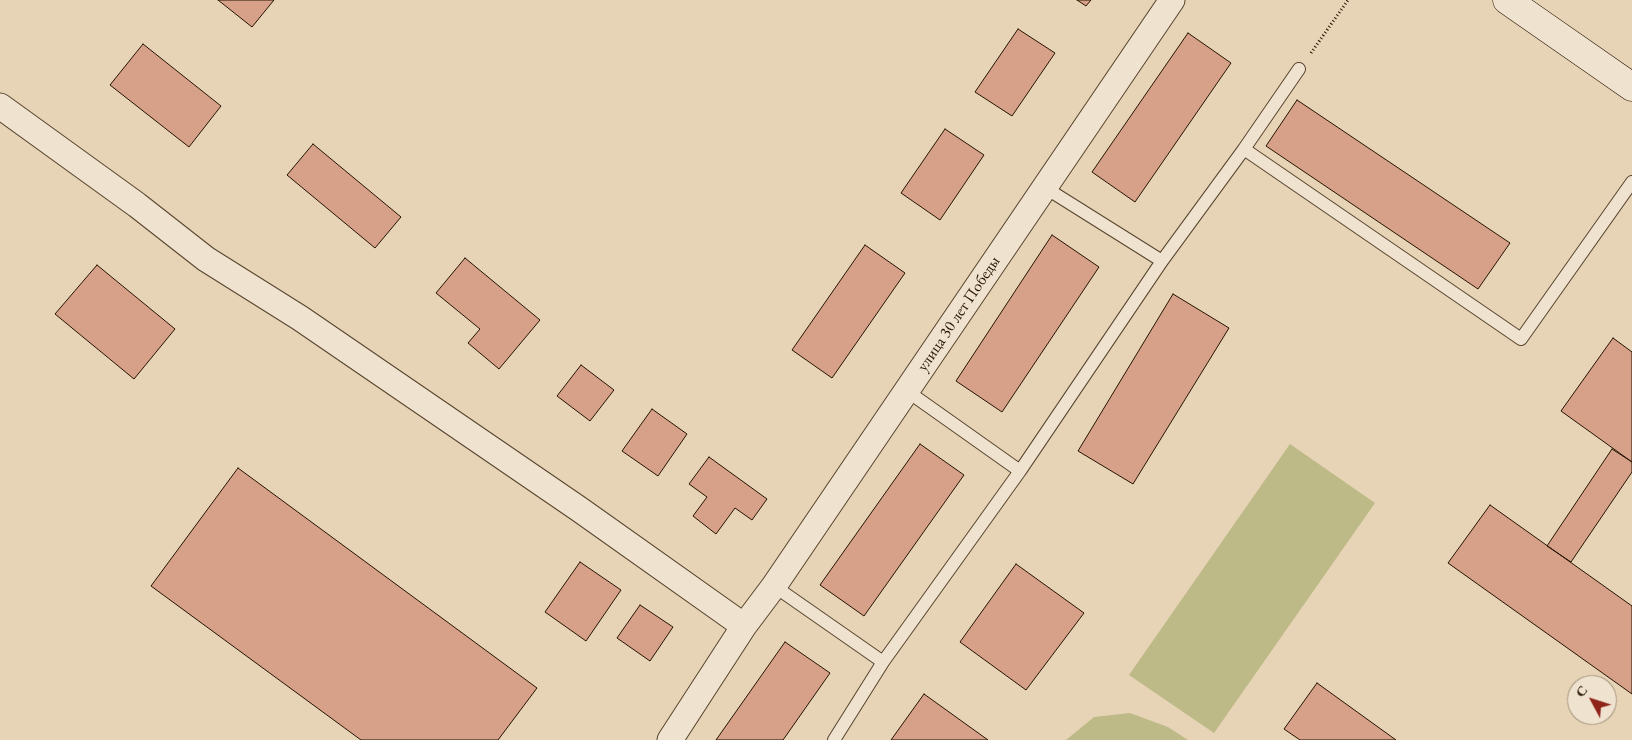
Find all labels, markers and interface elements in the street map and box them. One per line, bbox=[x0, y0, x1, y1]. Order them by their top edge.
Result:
street label: улица 30 лет Победы bbox=[913, 253, 1005, 375]
north arrow bbox=[1567, 675, 1617, 725]
text: С bbox=[1571, 681, 1591, 701]

